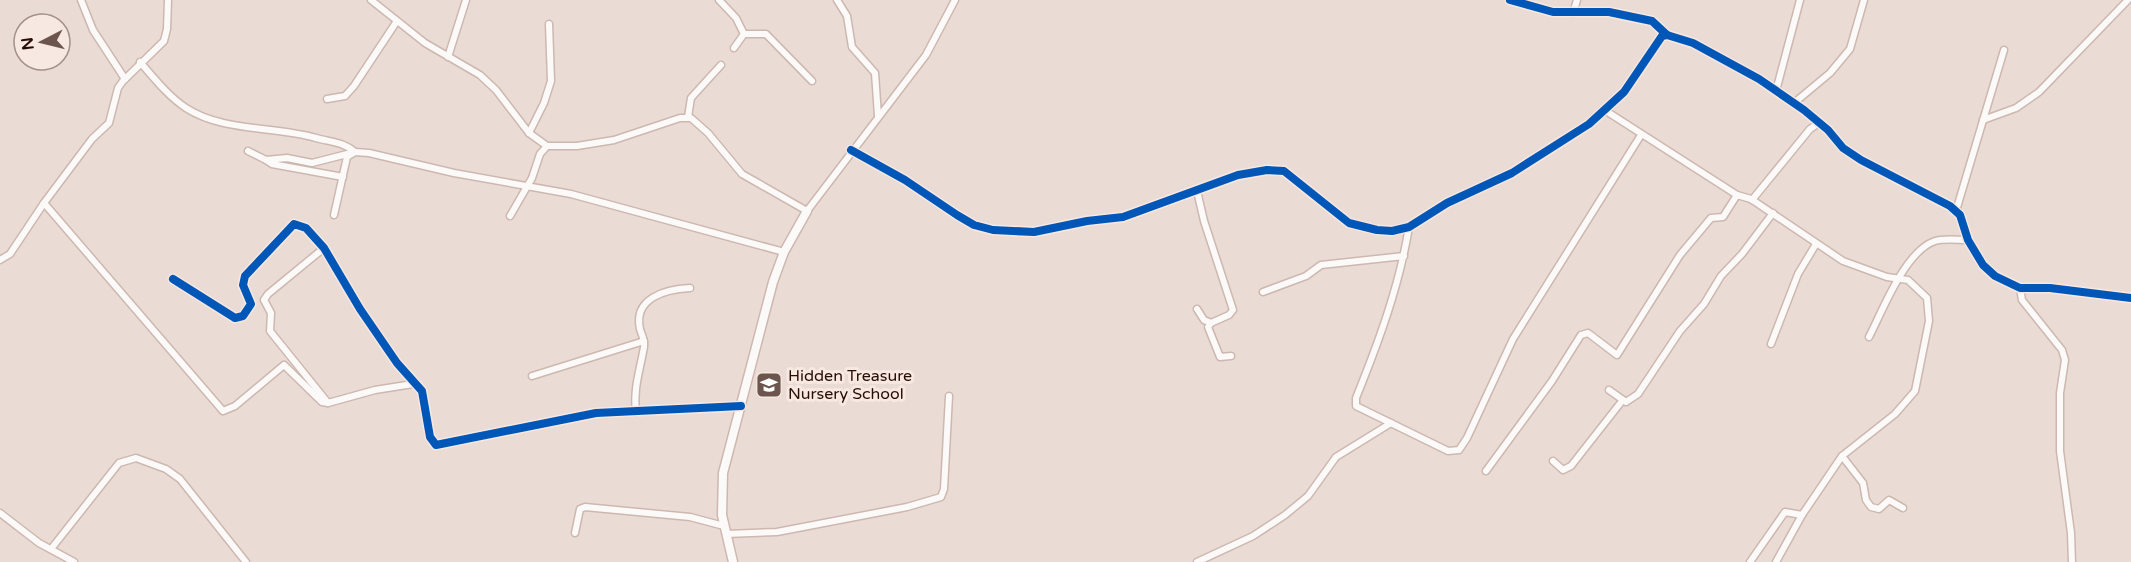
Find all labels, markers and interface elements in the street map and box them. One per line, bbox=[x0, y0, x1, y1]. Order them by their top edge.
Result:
north arrow bbox=[12, 12, 72, 72]
text: N bbox=[17, 36, 39, 51]
place label: Hidden Treasure Nursery School bbox=[788, 366, 912, 404]
school or university icon: Hidden Treasure Nursery School bbox=[754, 370, 784, 400]

